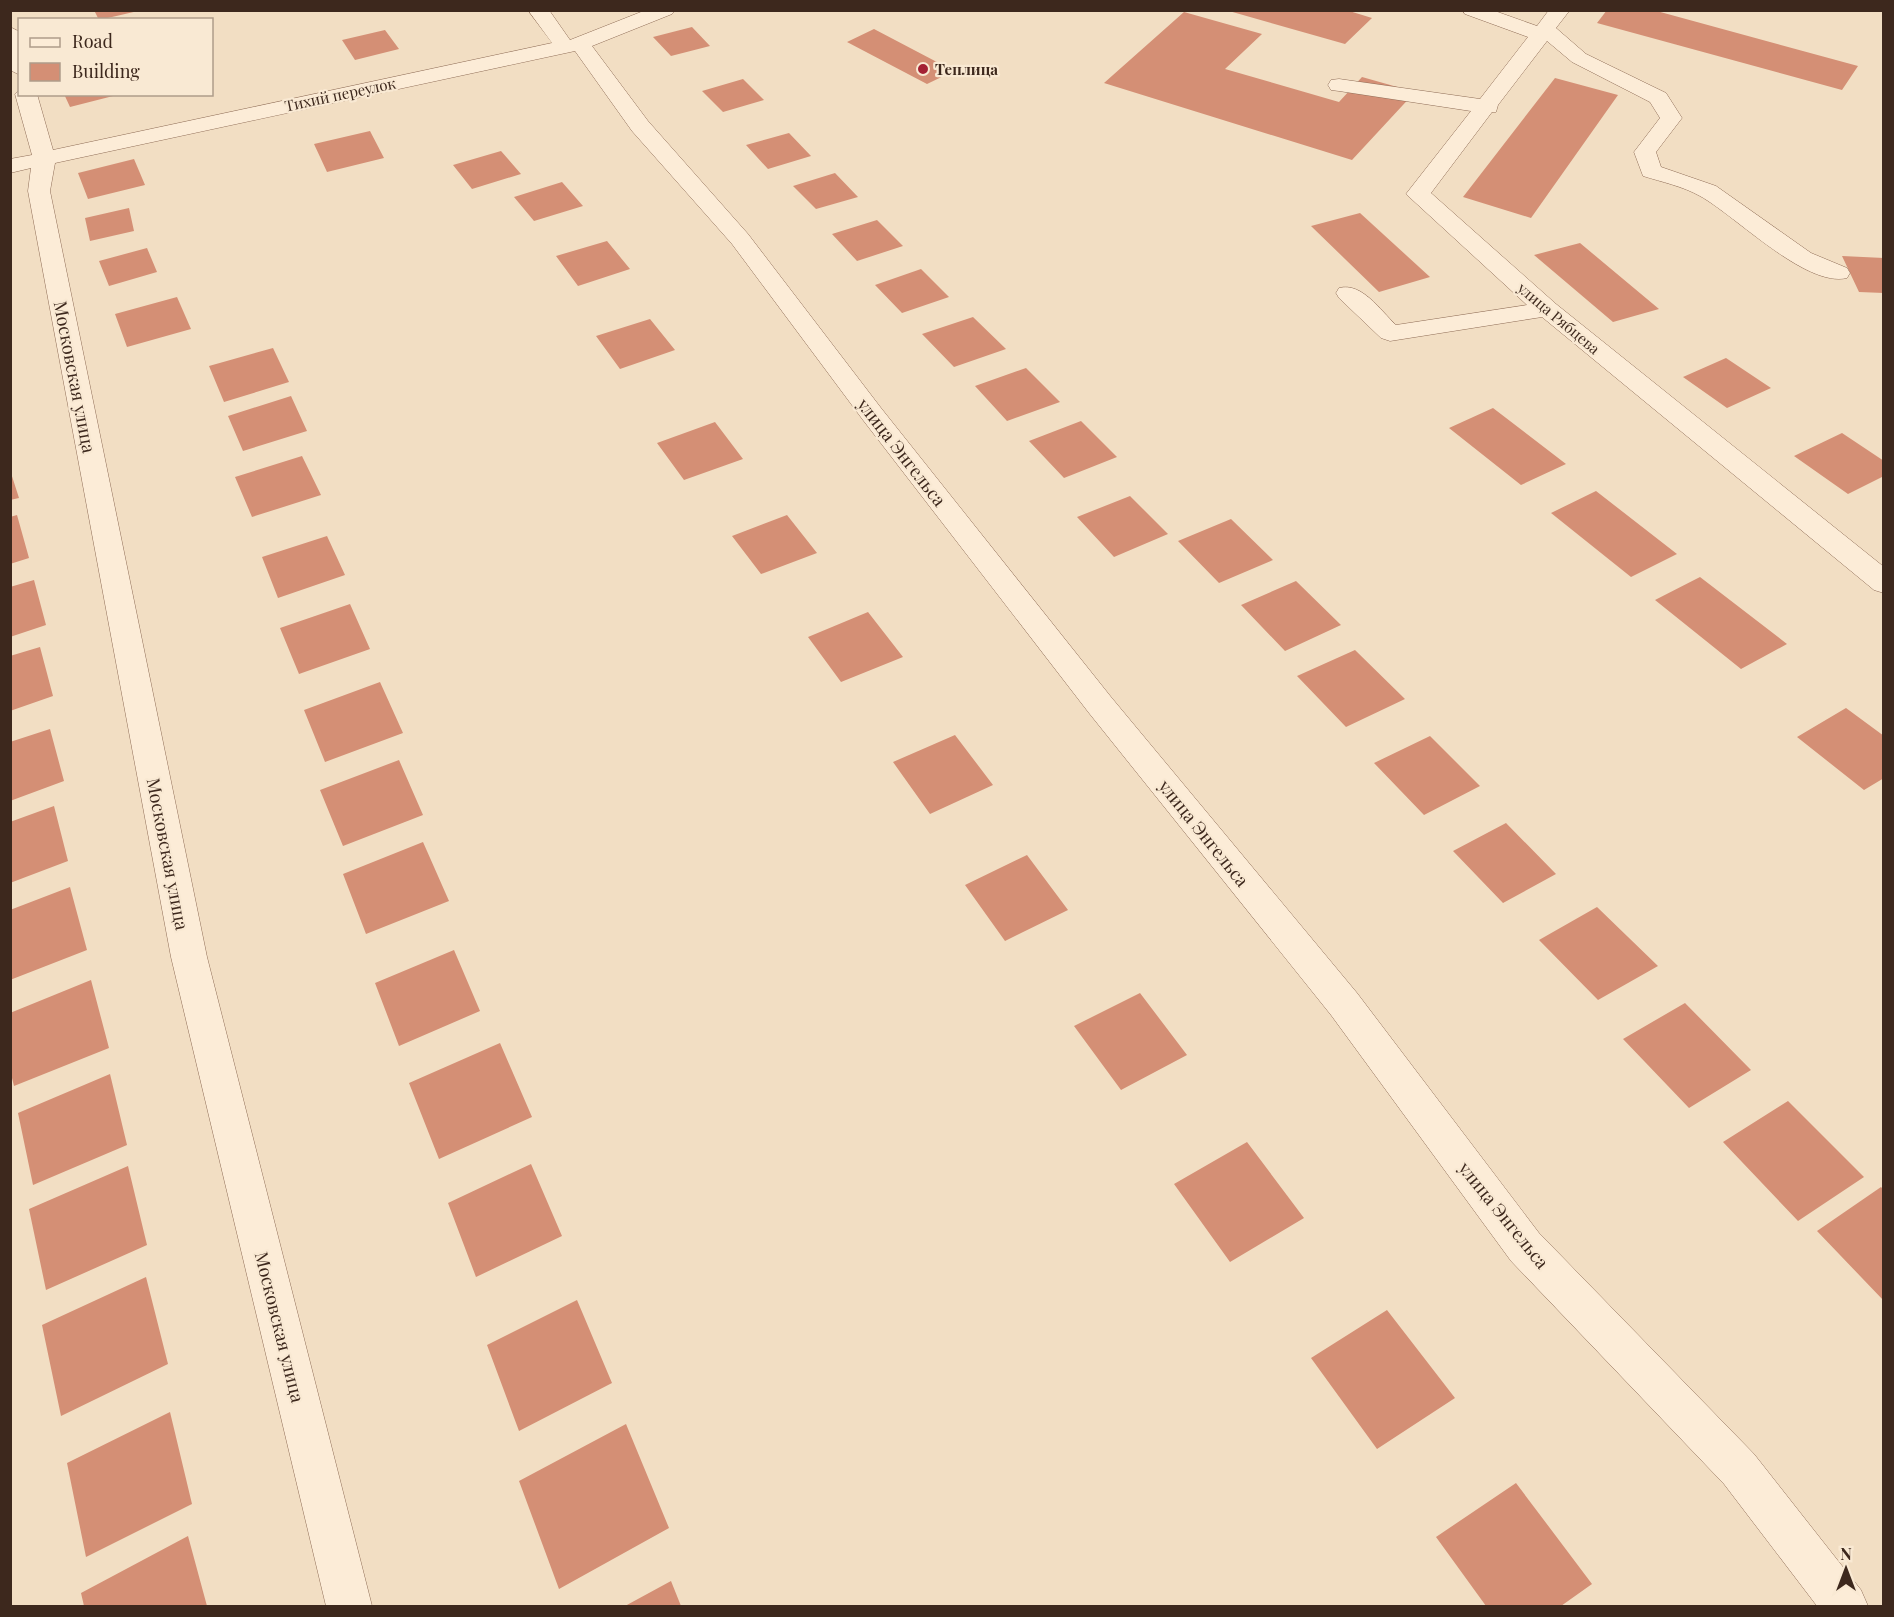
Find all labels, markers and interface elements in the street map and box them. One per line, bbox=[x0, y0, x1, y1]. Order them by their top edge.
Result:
legend bbox=[18, 18, 213, 96]
text: Road bbox=[72, 29, 113, 53]
text: Building bbox=[72, 59, 140, 83]
place label: Теплица bbox=[935, 59, 998, 79]
marker: Теплица bbox=[916, 62, 930, 76]
street label: Тихий переулок bbox=[283, 72, 398, 116]
street label: улица Рябцева bbox=[1513, 277, 1605, 359]
street label: Московская улица bbox=[48, 299, 102, 455]
street label: улица Энгельса bbox=[852, 392, 952, 511]
street label: улица Энгельса bbox=[1153, 774, 1254, 891]
street label: Московская улица bbox=[141, 776, 195, 932]
street label: улица Энгельса bbox=[1453, 1156, 1554, 1273]
street label: Московская улица bbox=[250, 1249, 310, 1405]
north arrow bbox=[1816, 1539, 1876, 1599]
text: N bbox=[1840, 1543, 1852, 1564]

